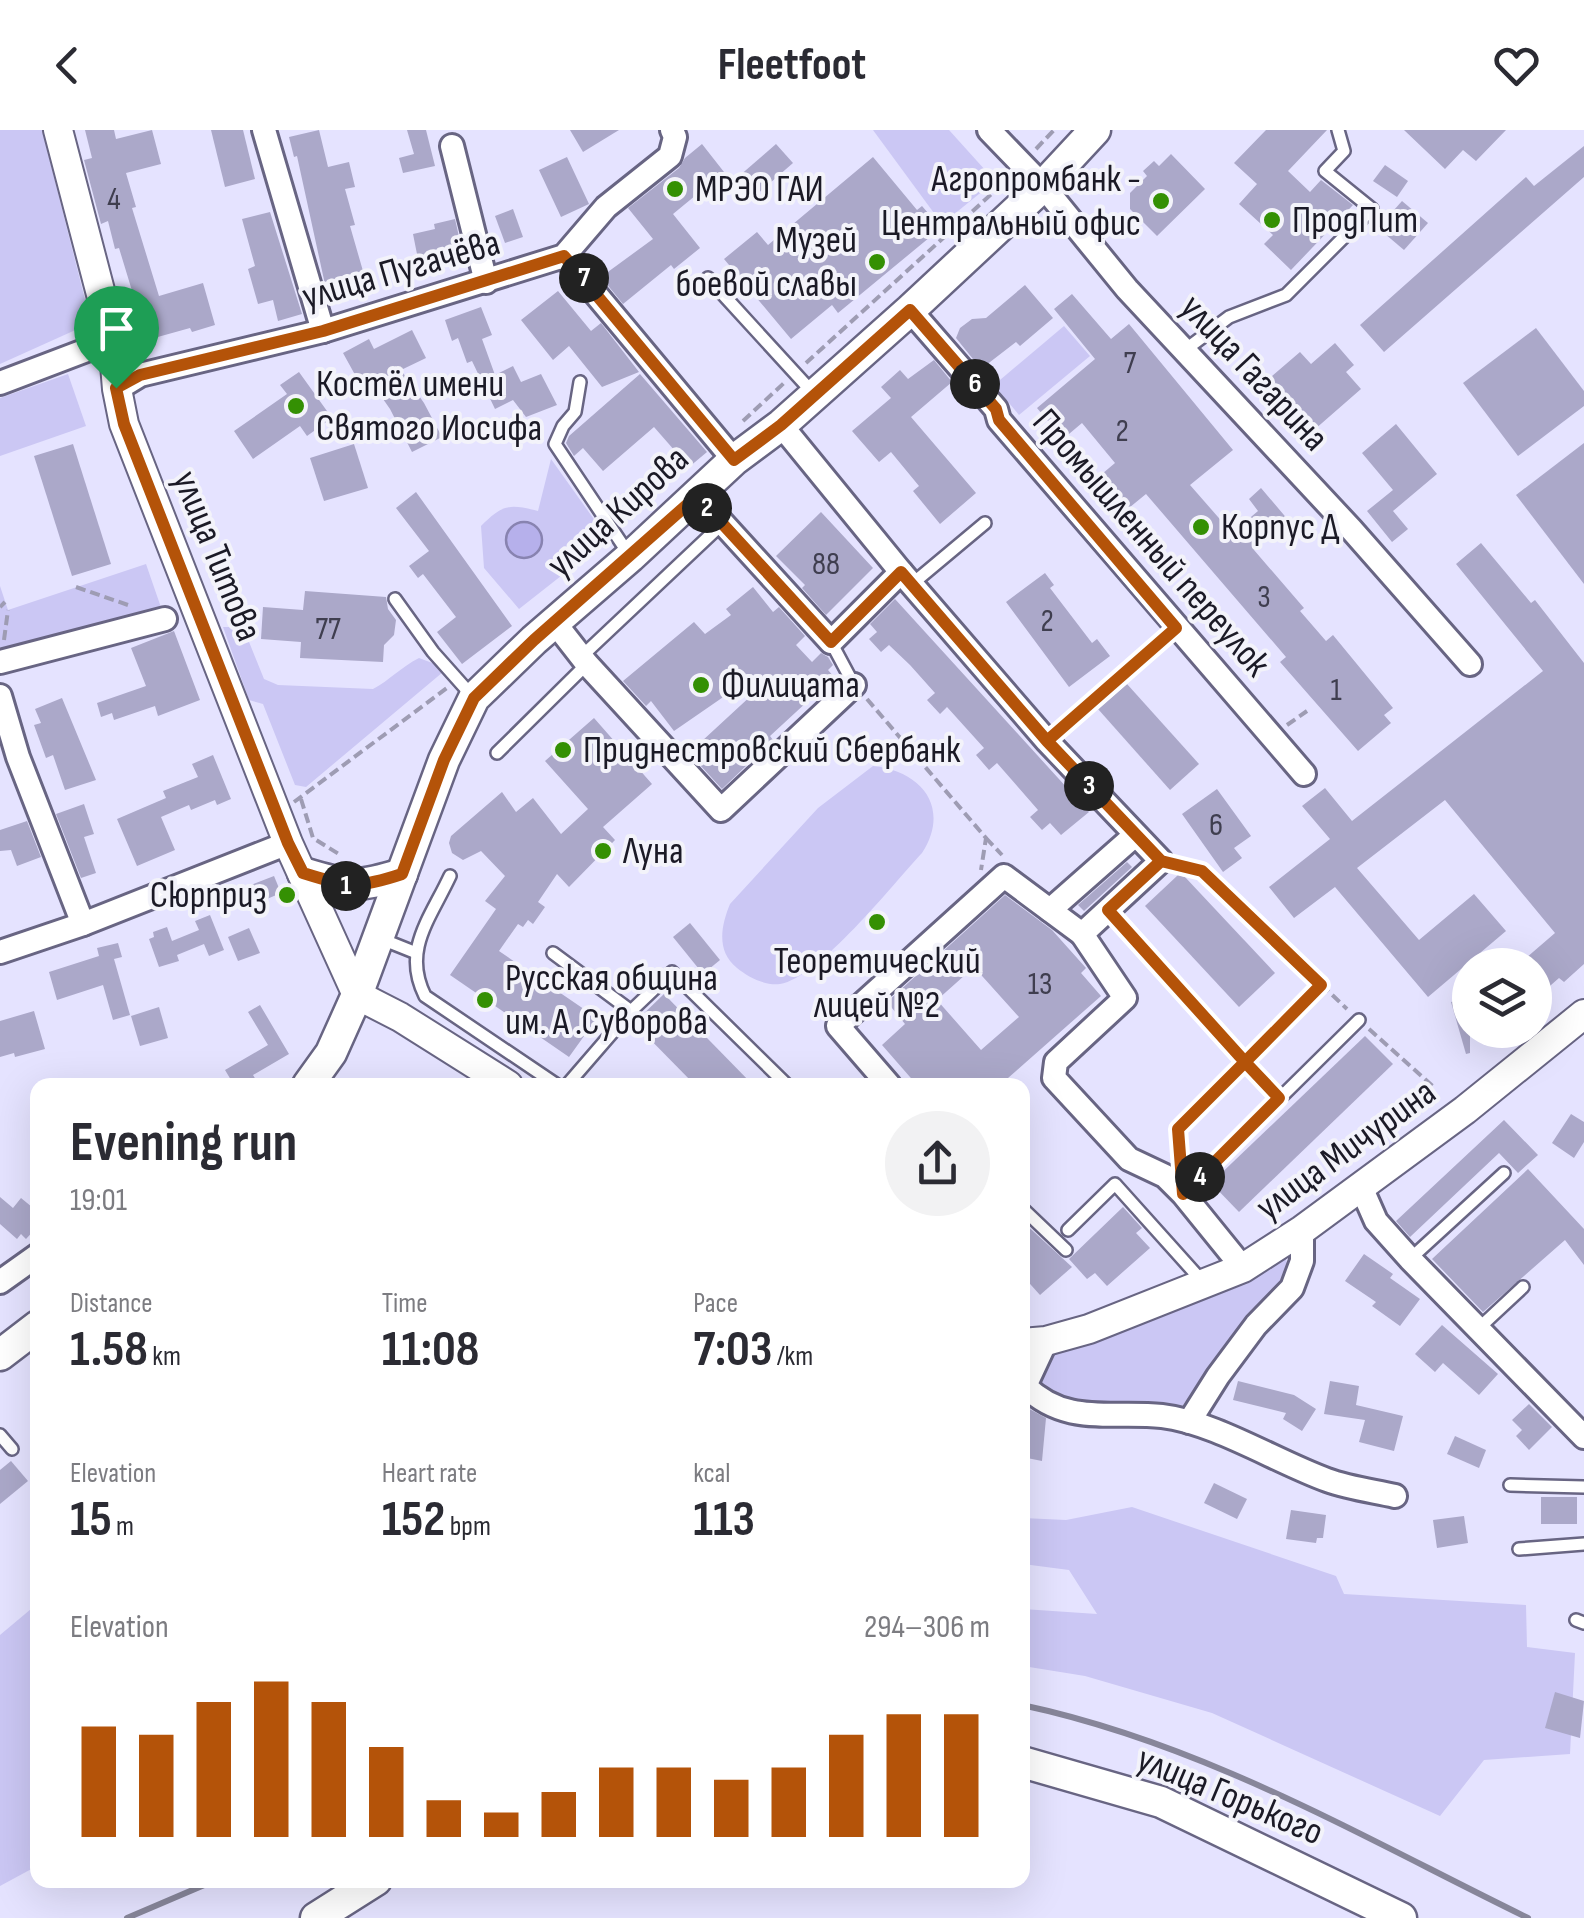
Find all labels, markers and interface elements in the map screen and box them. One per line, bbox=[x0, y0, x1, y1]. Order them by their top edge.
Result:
icon: back bbox=[40, 38, 95, 93]
text: Fleetfoot bbox=[718, 38, 866, 93]
icon: heart bbox=[1489, 38, 1544, 93]
place label: Агропромбанк - Центральный офис bbox=[881, 157, 1141, 246]
place label: МРЭО ГАИ bbox=[695, 167, 824, 212]
marker: МРЭО ГАИ bbox=[664, 178, 686, 200]
house number: 4 bbox=[107, 180, 121, 219]
marker: Агропромбанк - Центральный офис bbox=[1150, 190, 1172, 212]
place label: ПродПит bbox=[1292, 198, 1418, 243]
marker: ПродПит bbox=[1261, 209, 1283, 231]
place label: Музей боевой славы bbox=[676, 218, 857, 307]
street label: улица Пугачёва bbox=[297, 220, 505, 320]
marker: Музей боевой славы bbox=[866, 251, 888, 273]
pin: 7 bbox=[559, 253, 609, 303]
text: 7 bbox=[578, 261, 590, 294]
pin bbox=[74, 286, 159, 389]
street label: улица Гагарина bbox=[1170, 286, 1338, 460]
icon: arrive bbox=[89, 301, 144, 356]
house number: 7 bbox=[1124, 344, 1137, 383]
pin: 6 bbox=[950, 359, 1000, 409]
place label: Костёл имени Святого Иосифа bbox=[316, 362, 542, 451]
text: 6 bbox=[968, 367, 982, 400]
marker: Костёл имени Святого Иосифа bbox=[285, 395, 307, 417]
street label: Промышленный переулок bbox=[1023, 400, 1280, 686]
house number: 2 bbox=[1115, 412, 1129, 451]
street label: улица Кирова bbox=[538, 437, 698, 587]
street label: улица Титова bbox=[163, 464, 271, 648]
pin: 2 bbox=[682, 483, 732, 533]
text: 2 bbox=[701, 491, 713, 524]
place label: Корпус Д bbox=[1221, 505, 1339, 550]
marker: Корпус Д bbox=[1190, 516, 1212, 538]
house number: 88 bbox=[812, 545, 840, 584]
house number: 3 bbox=[1257, 578, 1271, 617]
house number: 2 bbox=[1040, 602, 1054, 641]
house number: 77 bbox=[315, 610, 341, 649]
place label: Филицата bbox=[721, 663, 860, 708]
house number: 1 bbox=[1330, 671, 1342, 710]
marker: Филицата bbox=[690, 674, 712, 696]
place label: Приднестровский Сбербанк bbox=[583, 728, 961, 773]
marker: Приднестровский Сбербанк bbox=[552, 739, 574, 761]
pin: 3 bbox=[1064, 761, 1114, 811]
text: 3 bbox=[1083, 769, 1095, 802]
house number: 6 bbox=[1209, 806, 1223, 845]
place label: Луна bbox=[622, 829, 684, 874]
marker: Луна bbox=[592, 840, 614, 862]
pin: 1 bbox=[321, 861, 371, 911]
text: 1 bbox=[341, 869, 351, 902]
place label: Сюрприз bbox=[150, 873, 267, 918]
marker: Сюрприз bbox=[276, 884, 298, 906]
marker: Теоретический лицей №2 bbox=[866, 911, 888, 933]
place label: Теоретический лицей №2 bbox=[773, 939, 981, 1028]
map controls bbox=[1452, 948, 1552, 1048]
button: layers bbox=[1452, 948, 1552, 1048]
place label: Русская община им. А .Суворова bbox=[505, 956, 718, 1045]
house number: 13 bbox=[1028, 965, 1052, 1004]
marker: Русская община им. А .Суворова bbox=[474, 989, 496, 1011]
street label: улица Мичурина bbox=[1248, 1070, 1444, 1230]
text: Evening run bbox=[70, 1110, 297, 1177]
button: share bbox=[885, 1111, 990, 1216]
pin: 4 bbox=[1175, 1152, 1225, 1202]
text: 4 bbox=[1193, 1160, 1207, 1193]
text: 19:01 bbox=[70, 1181, 127, 1220]
text: Distance bbox=[70, 1287, 153, 1320]
text: Time bbox=[382, 1287, 427, 1320]
text: Pace bbox=[693, 1287, 738, 1320]
text: 1.58 bbox=[70, 1320, 148, 1380]
text: 11:08 bbox=[382, 1320, 479, 1380]
text: 7:03 bbox=[693, 1320, 772, 1380]
text: km bbox=[148, 1340, 181, 1373]
text: /km bbox=[772, 1340, 813, 1373]
text: Elevation bbox=[70, 1457, 156, 1490]
text: Heart rate bbox=[382, 1457, 477, 1490]
text: kcal bbox=[693, 1457, 730, 1490]
text: 15 bbox=[70, 1490, 112, 1550]
text: 152 bbox=[382, 1490, 445, 1550]
text: 113 bbox=[693, 1490, 755, 1550]
text: m bbox=[112, 1510, 134, 1543]
text: bpm bbox=[445, 1510, 491, 1543]
text: Elevation bbox=[70, 1608, 169, 1647]
text: 294–306 m bbox=[864, 1608, 990, 1647]
street label: улица Горького bbox=[1130, 1737, 1330, 1855]

